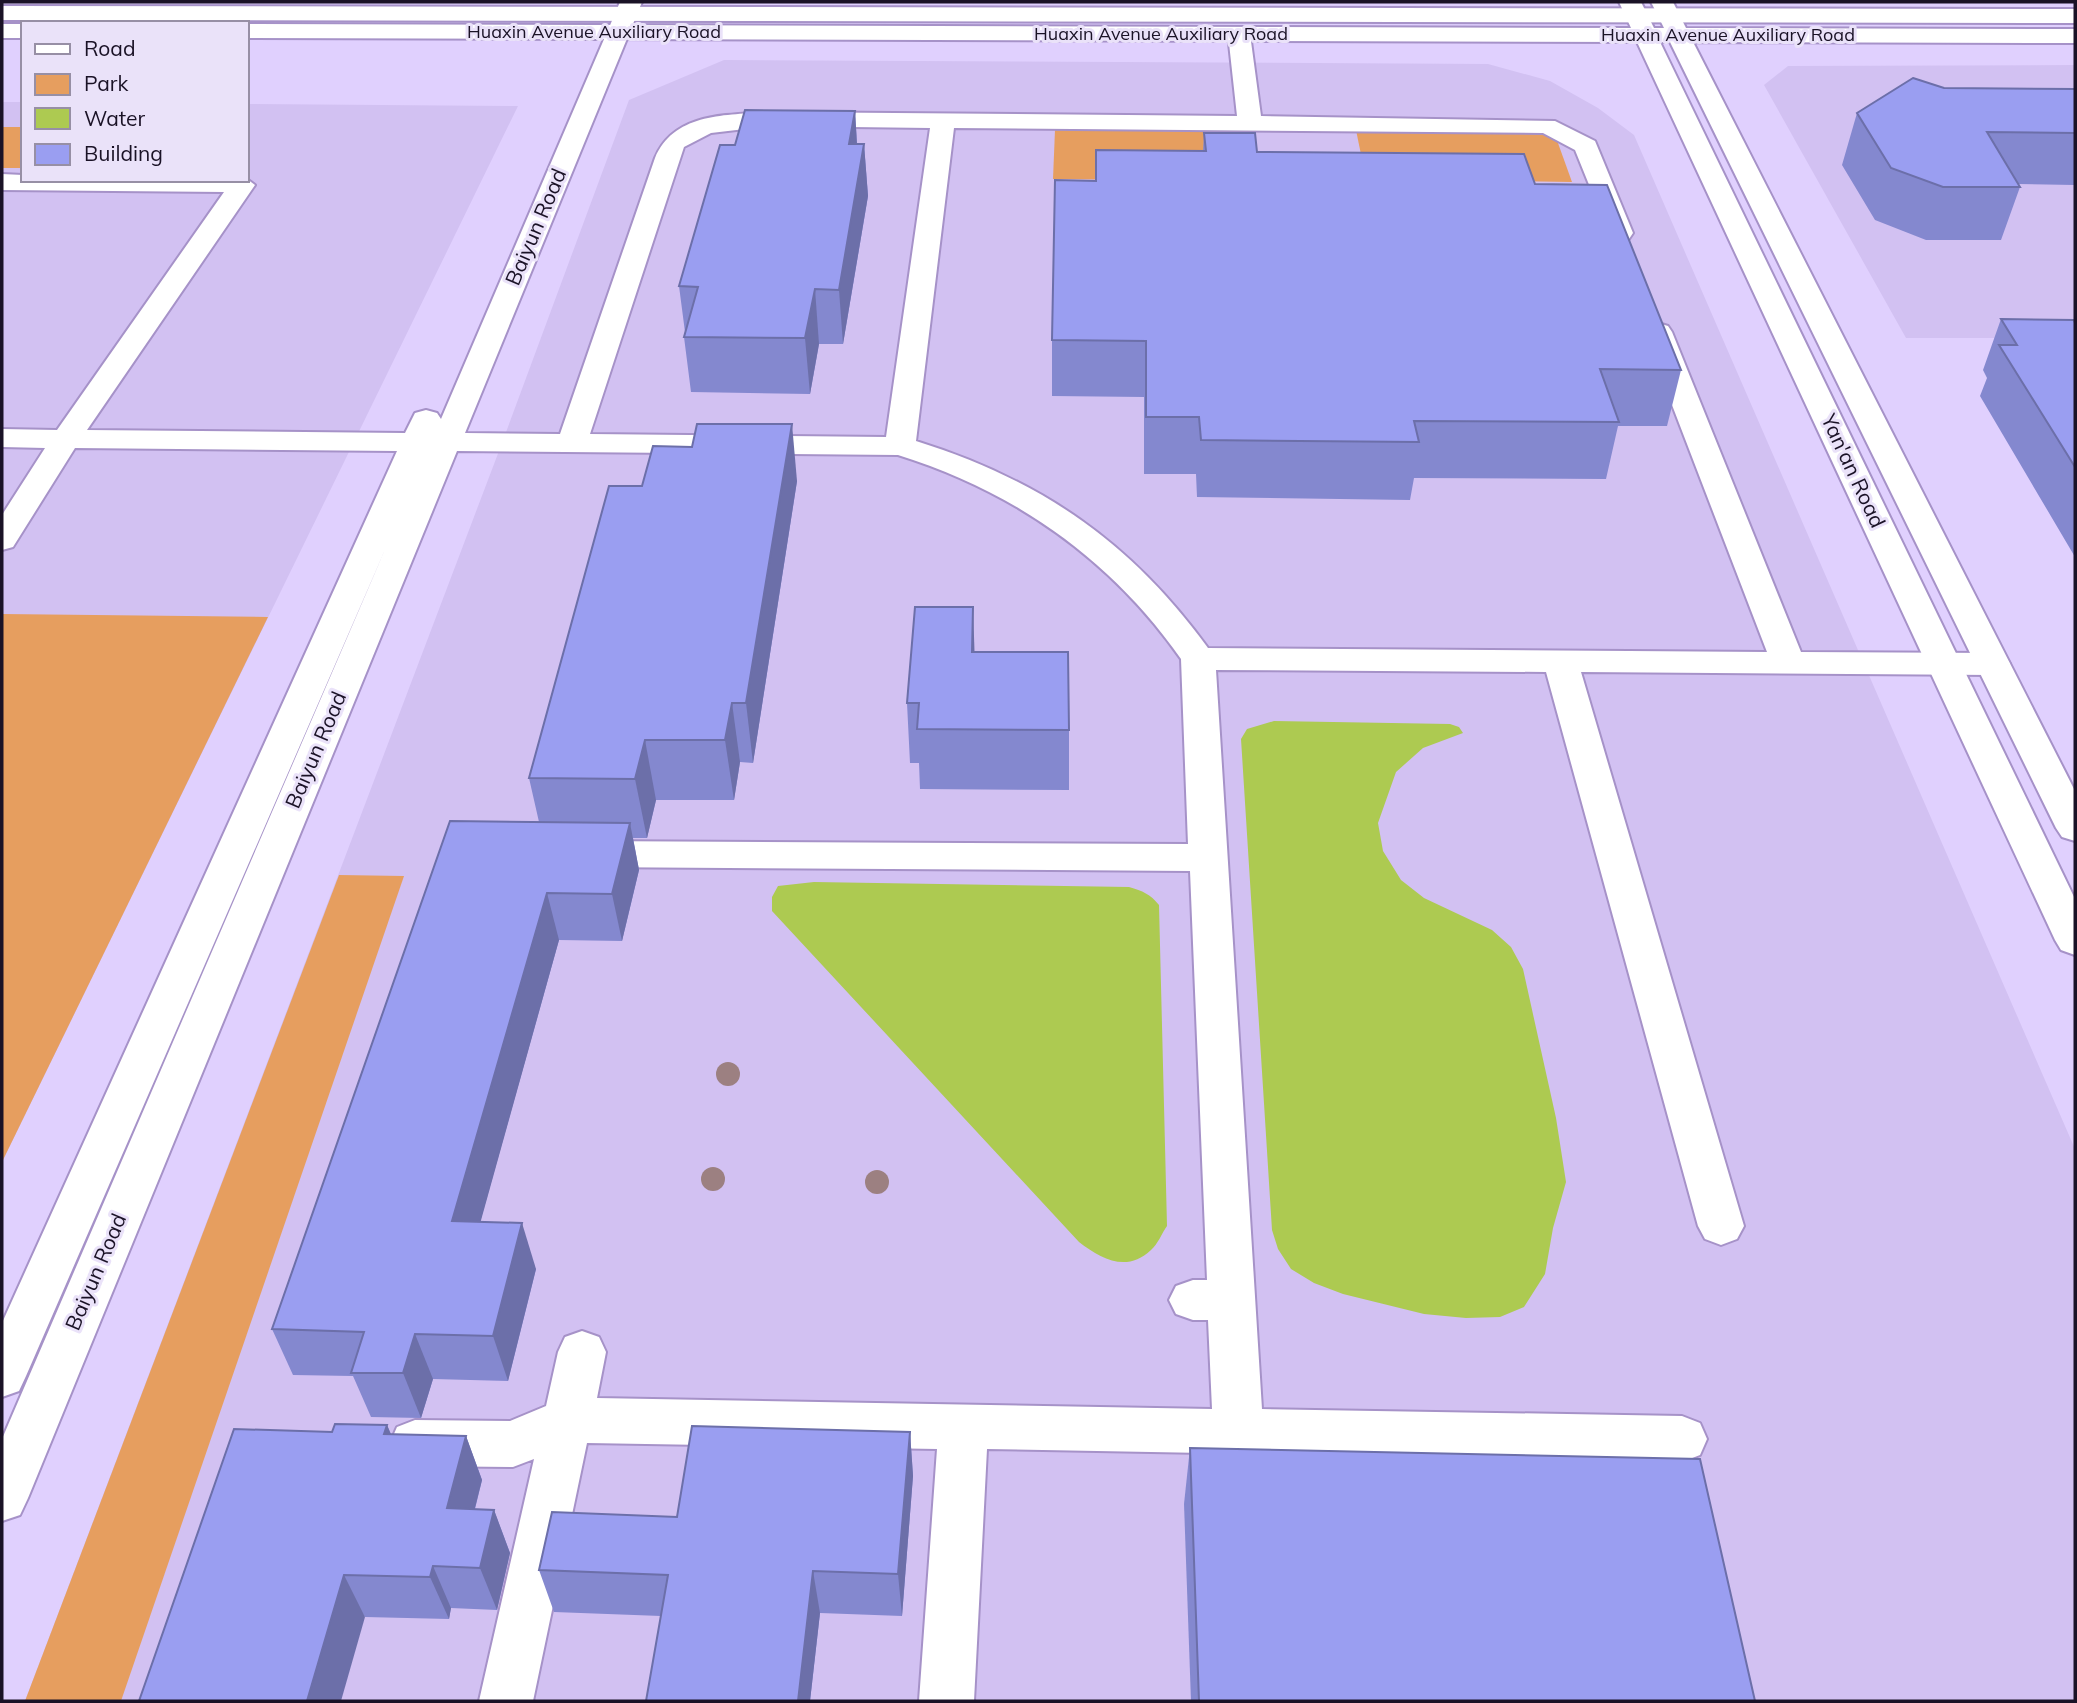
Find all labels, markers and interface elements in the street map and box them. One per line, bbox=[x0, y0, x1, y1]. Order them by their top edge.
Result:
street label: Huaxin Avenue Auxiliary Road bbox=[467, 20, 721, 43]
legend bbox=[21, 21, 248, 182]
street label: Huaxin Avenue Auxiliary Road bbox=[1034, 22, 1288, 45]
street label: Huaxin Avenue Auxiliary Road bbox=[1601, 23, 1855, 46]
text: Road bbox=[84, 35, 135, 61]
text: Park bbox=[84, 70, 128, 96]
text: Water bbox=[84, 105, 145, 131]
text: Building bbox=[84, 140, 163, 166]
street label: Baiyun Road bbox=[499, 164, 571, 289]
street label: Yan'an Road bbox=[1816, 409, 1892, 532]
street label: Baiyun Road bbox=[279, 687, 351, 812]
street label: Baiyun Road bbox=[59, 1209, 131, 1334]

